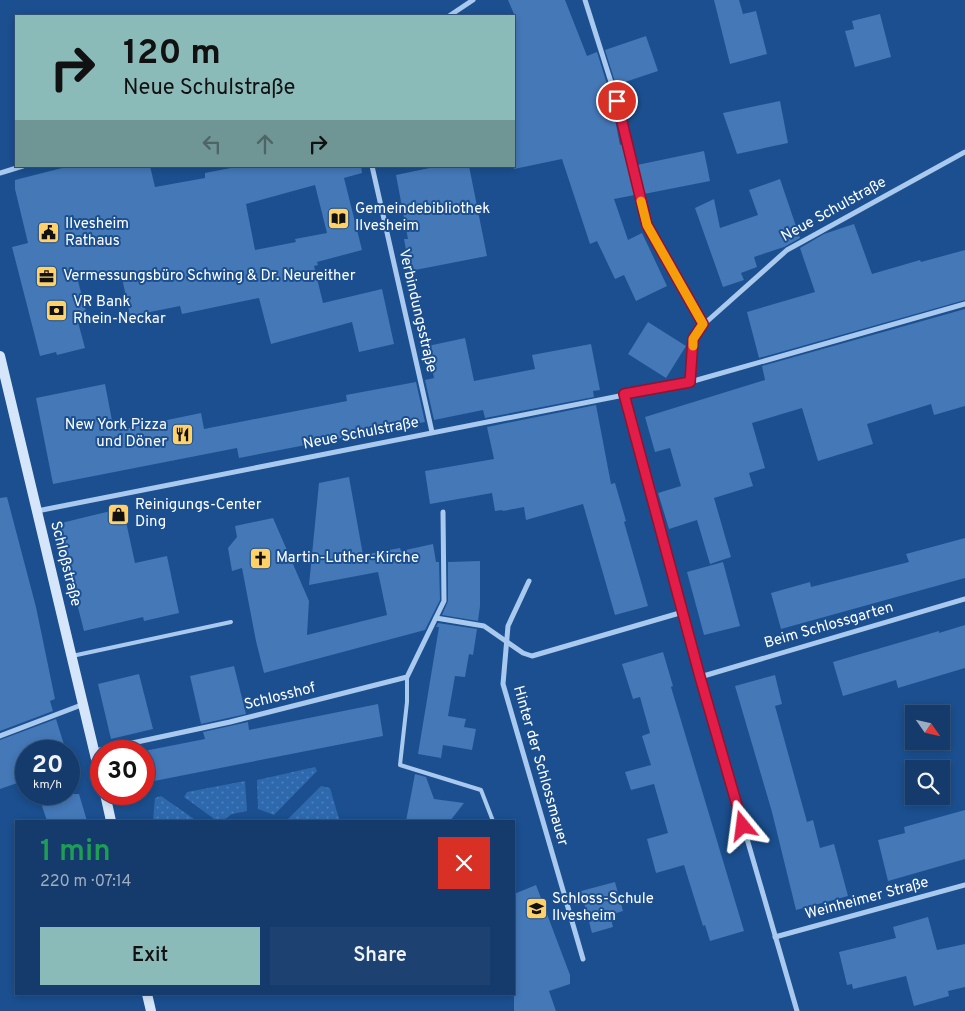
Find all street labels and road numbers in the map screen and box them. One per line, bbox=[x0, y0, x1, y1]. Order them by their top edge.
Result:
street label: Neue Schulstraße bbox=[778, 173, 890, 247]
street label: Verbindungsstraße bbox=[394, 247, 440, 375]
street label: Neue Schulstraße bbox=[302, 413, 420, 455]
street label: Schloßstraße bbox=[45, 519, 85, 609]
street label: Beim Schlossgarten bbox=[762, 598, 896, 654]
street label: Schlosshof bbox=[242, 679, 318, 715]
street label: Hinter der Schlossmauer bbox=[508, 684, 572, 848]
street label: Weinheimer Straße bbox=[803, 873, 931, 925]

